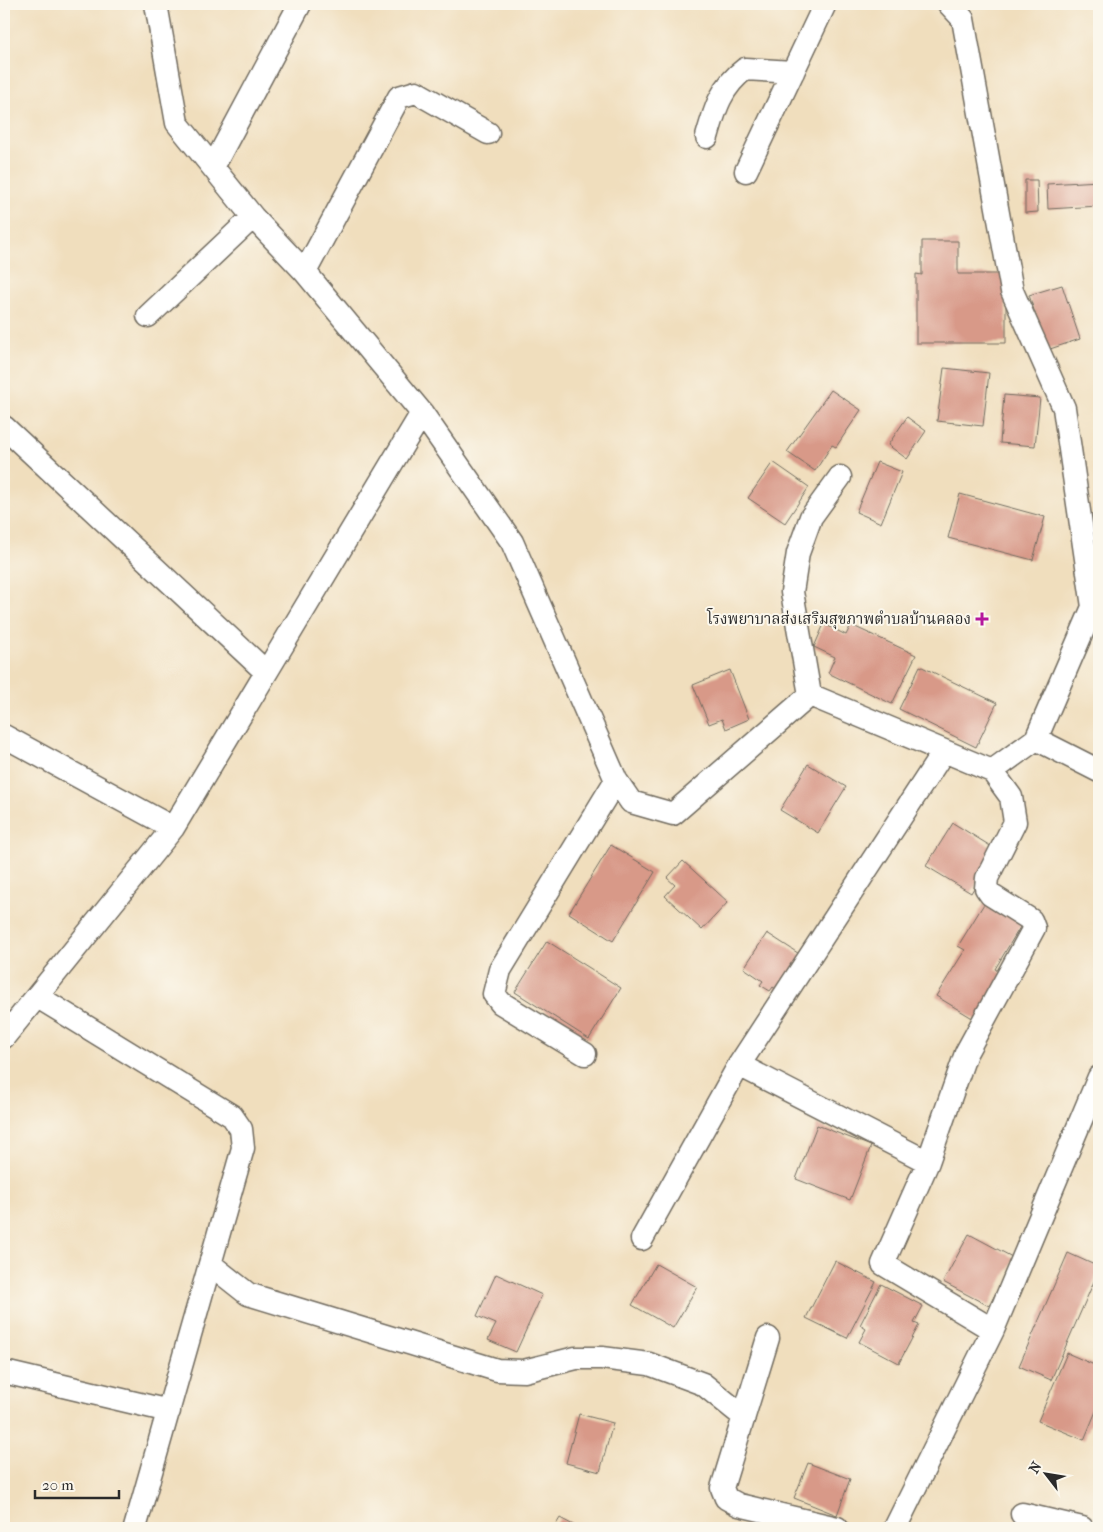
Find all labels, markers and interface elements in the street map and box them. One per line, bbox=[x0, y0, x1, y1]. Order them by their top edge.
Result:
place label: โรงพยาบาลส่งเสริมสุขภาพตำบลบ้านคลอง bbox=[706, 608, 971, 630]
marker: โรงพยาบาลส่งเสริมสุขภาพตำบลบ้านคลอง bbox=[975, 612, 989, 626]
north arrow bbox=[1020, 1450, 1070, 1500]
text: N bbox=[1025, 1458, 1046, 1476]
scale bar bbox=[35, 1467, 119, 1499]
text: 20 m bbox=[42, 1476, 74, 1494]

